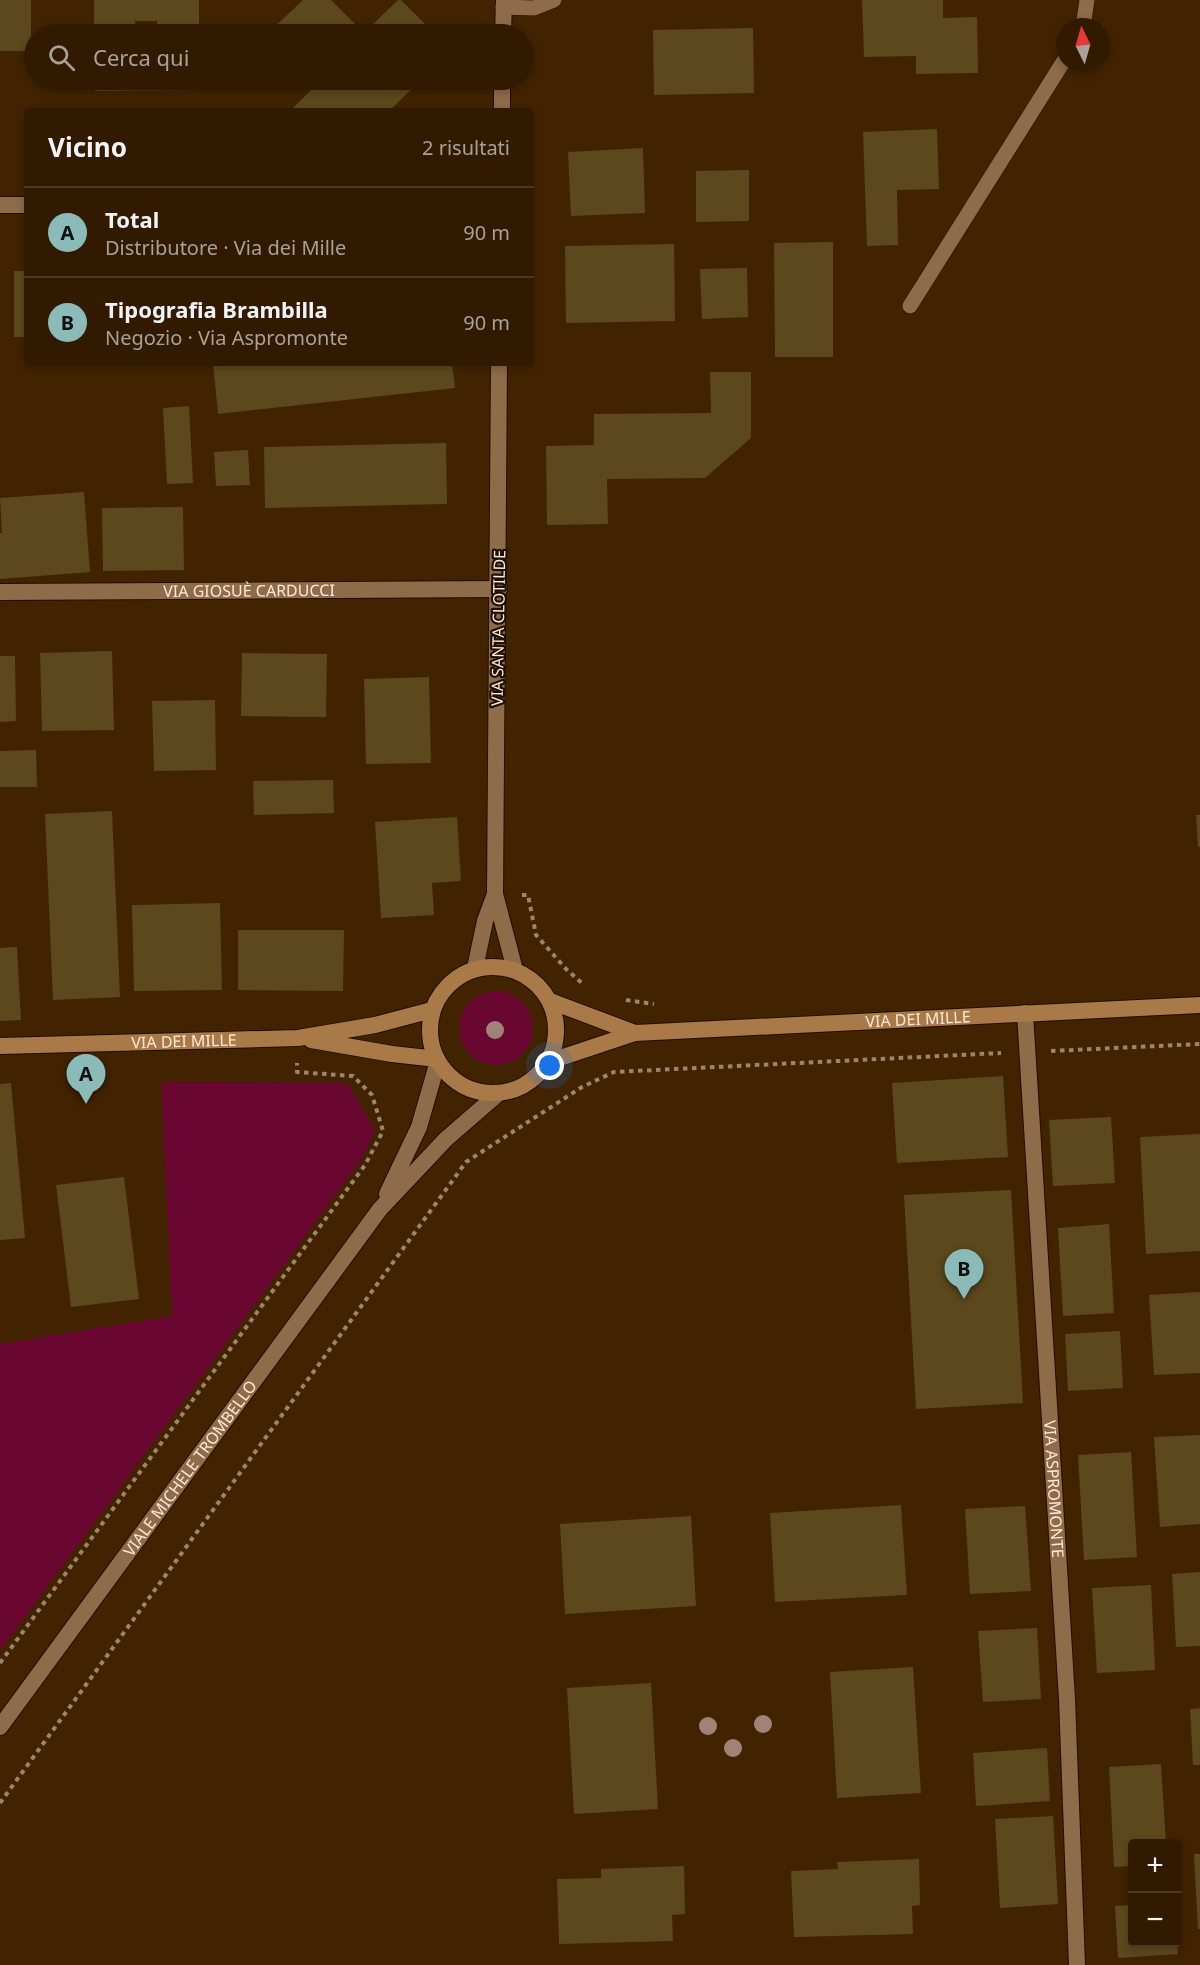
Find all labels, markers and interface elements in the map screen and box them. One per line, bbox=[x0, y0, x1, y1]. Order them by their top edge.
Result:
north arrow bbox=[1056, 18, 1110, 72]
search box bbox=[24, 24, 534, 90]
icon: search bbox=[45, 41, 78, 74]
text: Cerca qui bbox=[93, 42, 189, 72]
text: Vicino bbox=[48, 129, 127, 165]
text: 2 risultati bbox=[422, 134, 510, 161]
text: Total bbox=[105, 204, 159, 234]
text: A bbox=[61, 219, 74, 246]
text: 90 m bbox=[463, 219, 510, 246]
text: Distributore · Via dei Mille bbox=[105, 234, 346, 261]
text: Tipografia Brambilla bbox=[105, 294, 328, 324]
text: B bbox=[61, 309, 74, 336]
text: 90 m bbox=[463, 309, 510, 336]
text: Negozio · Via Aspromonte bbox=[105, 324, 348, 351]
street label: VIA SANTA CLOTILDE bbox=[486, 550, 510, 706]
street label: VIA GIOSUÈ CARDUCCI bbox=[163, 579, 335, 602]
street label: VIA DEI MILLE bbox=[865, 1005, 971, 1033]
street label: VIA DEI MILLE bbox=[131, 1029, 237, 1053]
your location bbox=[535, 1051, 564, 1080]
pin: A bbox=[66, 1054, 106, 1104]
pin: B bbox=[944, 1250, 984, 1299]
street label: VIALE MICHELE TROMBELLO bbox=[118, 1376, 262, 1561]
street label: VIA ASPROMONTE bbox=[1039, 1420, 1069, 1558]
map controls bbox=[1128, 1839, 1182, 1947]
button: + bbox=[1128, 1839, 1182, 1893]
button: − bbox=[1128, 1893, 1182, 1947]

